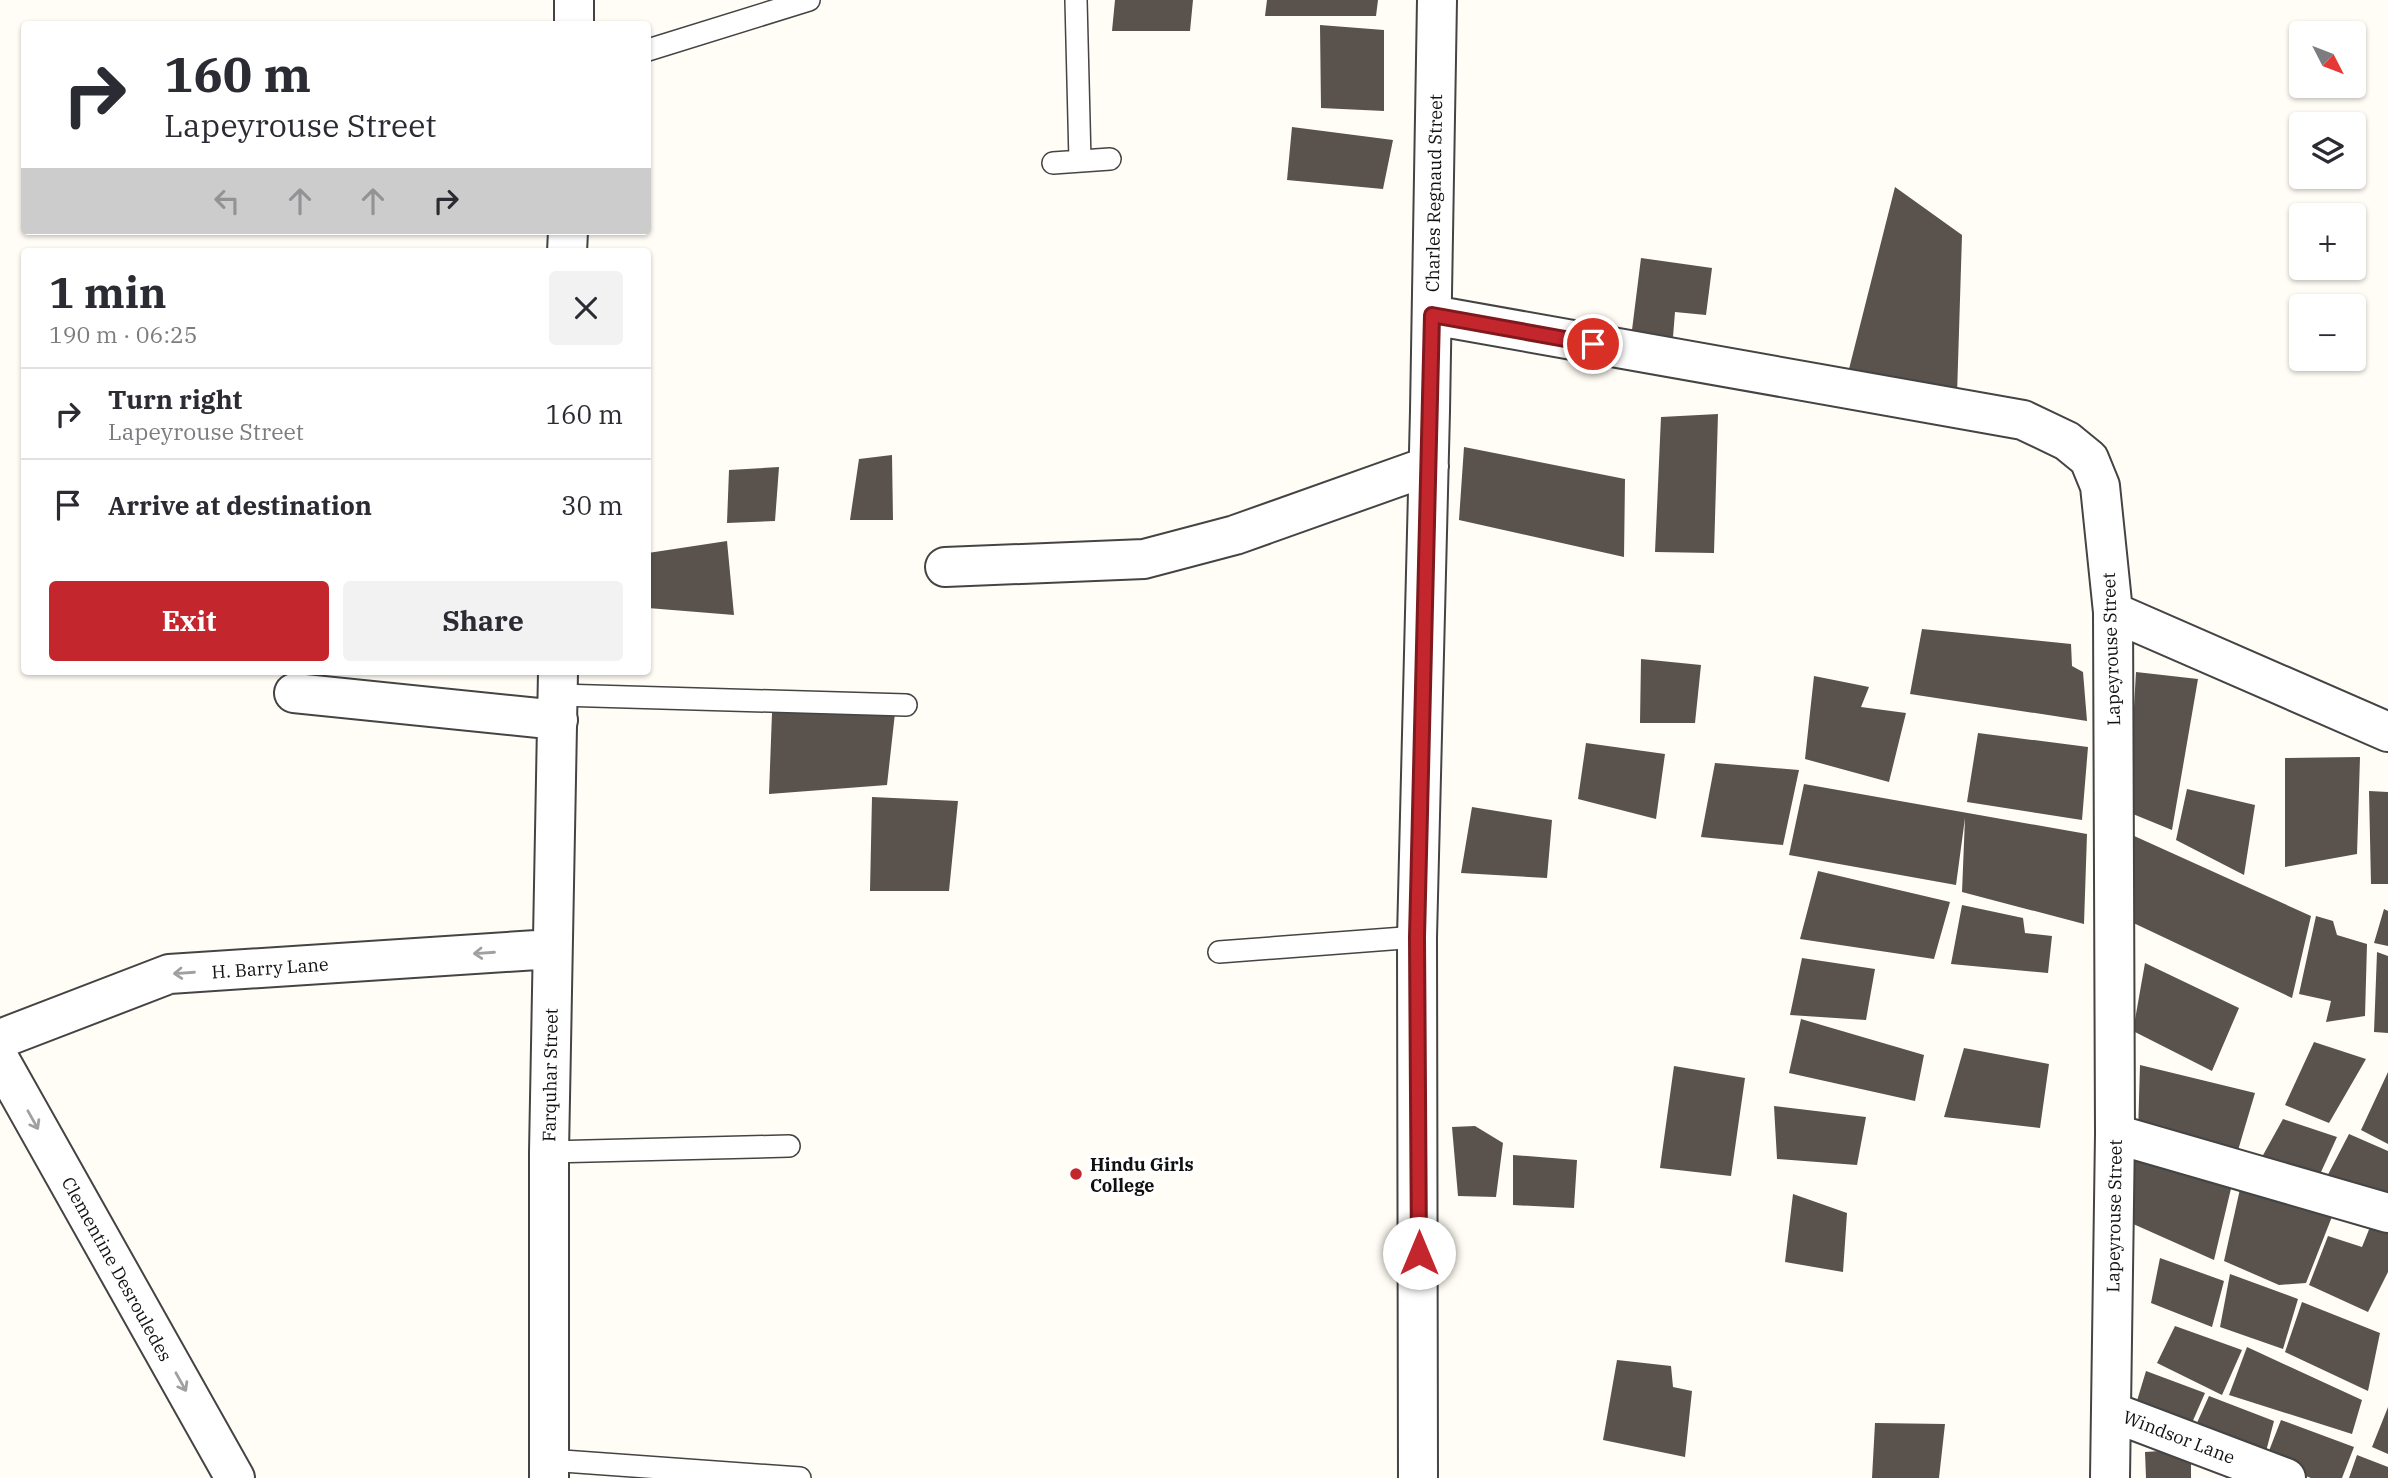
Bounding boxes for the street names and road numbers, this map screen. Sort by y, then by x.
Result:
street label: Charles Regnaud Street [1421,94,1447,292]
street label: Lapeyrouse Street [2097,572,2125,726]
street label: H. Barry Lane [211,952,329,984]
street label: Farquhar Street [537,1008,563,1142]
street label: Lapeyrouse Street [2101,1139,2127,1293]
street label: Clementine Desrouledes [57,1173,177,1365]
street label: Windsor Lane [2120,1405,2238,1469]

